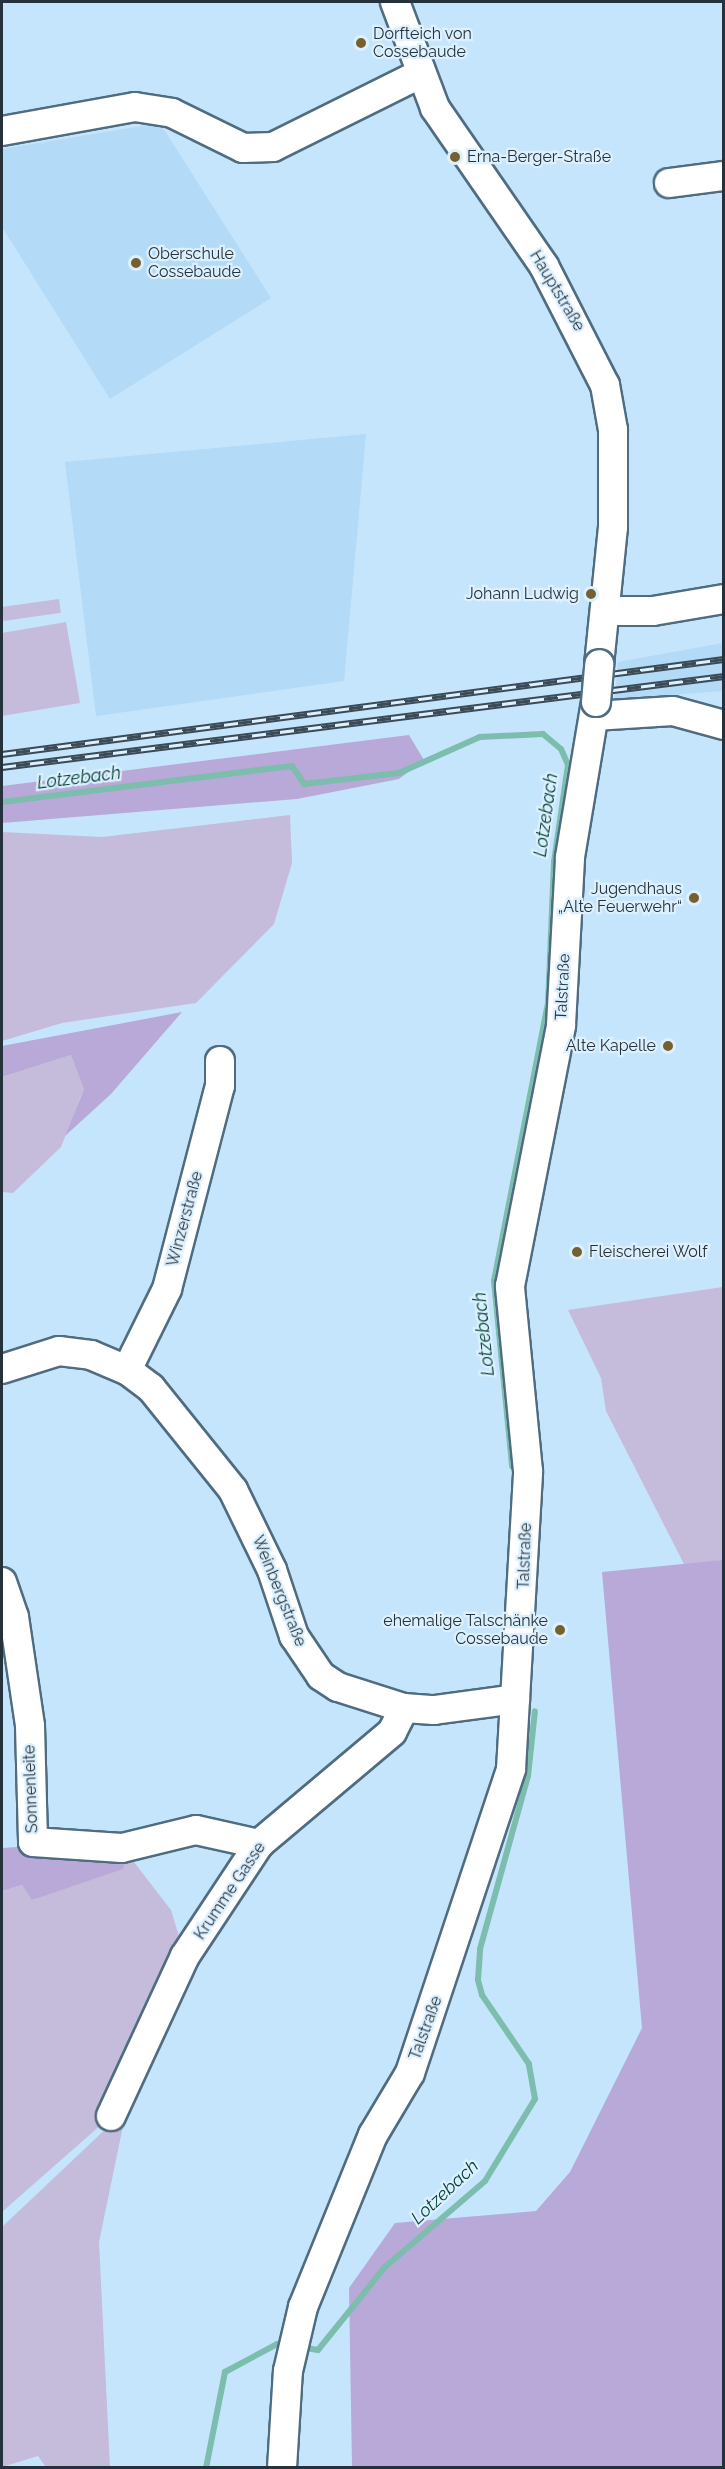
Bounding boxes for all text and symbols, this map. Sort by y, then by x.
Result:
place label: Dorfteich von Cossebaude [373,24,472,62]
marker: Dorfteich von Cossebaude [354,36,368,50]
place label: Erna-Berger-Straße [467,147,611,167]
marker: Erna-Berger-Straße [448,150,462,164]
place label: Oberschule Cossebaude [148,244,241,282]
street label: Hauptstraße [525,247,589,335]
marker: Oberschule Cossebaude [129,256,143,270]
place label: Johann Ludwig [466,584,579,604]
marker: Johann Ludwig [584,587,598,601]
water label: Lotzebach [36,762,122,794]
water label: Lotzebach [529,772,563,858]
place label: Jugendhaus „Alte Feuerwehr“ [558,879,682,917]
marker: Jugendhaus „Alte Feuerwehr“ [687,891,701,905]
street label: Talstraße [552,953,574,1021]
place label: Alte Kapelle [566,1036,656,1056]
marker: Alte Kapelle [661,1039,675,1053]
street label: Winzerstraße [163,1169,207,1269]
place label: Fleischerei Wolf [589,1242,708,1262]
marker: Fleischerei Wolf [570,1245,584,1259]
water label: Lotzebach [469,1291,499,1377]
street label: Talstraße [514,1522,536,1590]
street label: Weinbergstraße [248,1533,310,1649]
place label: ehemalige Talschänke Cossebaude [383,1611,548,1649]
marker: ehemalige Talschänke Cossebaude [553,1623,567,1637]
street label: Sonnenleite [20,1744,42,1834]
street label: Krumme Gasse [190,1839,270,1943]
street label: Talstraße [406,1993,446,2063]
water label: Lotzebach [407,2155,483,2229]

